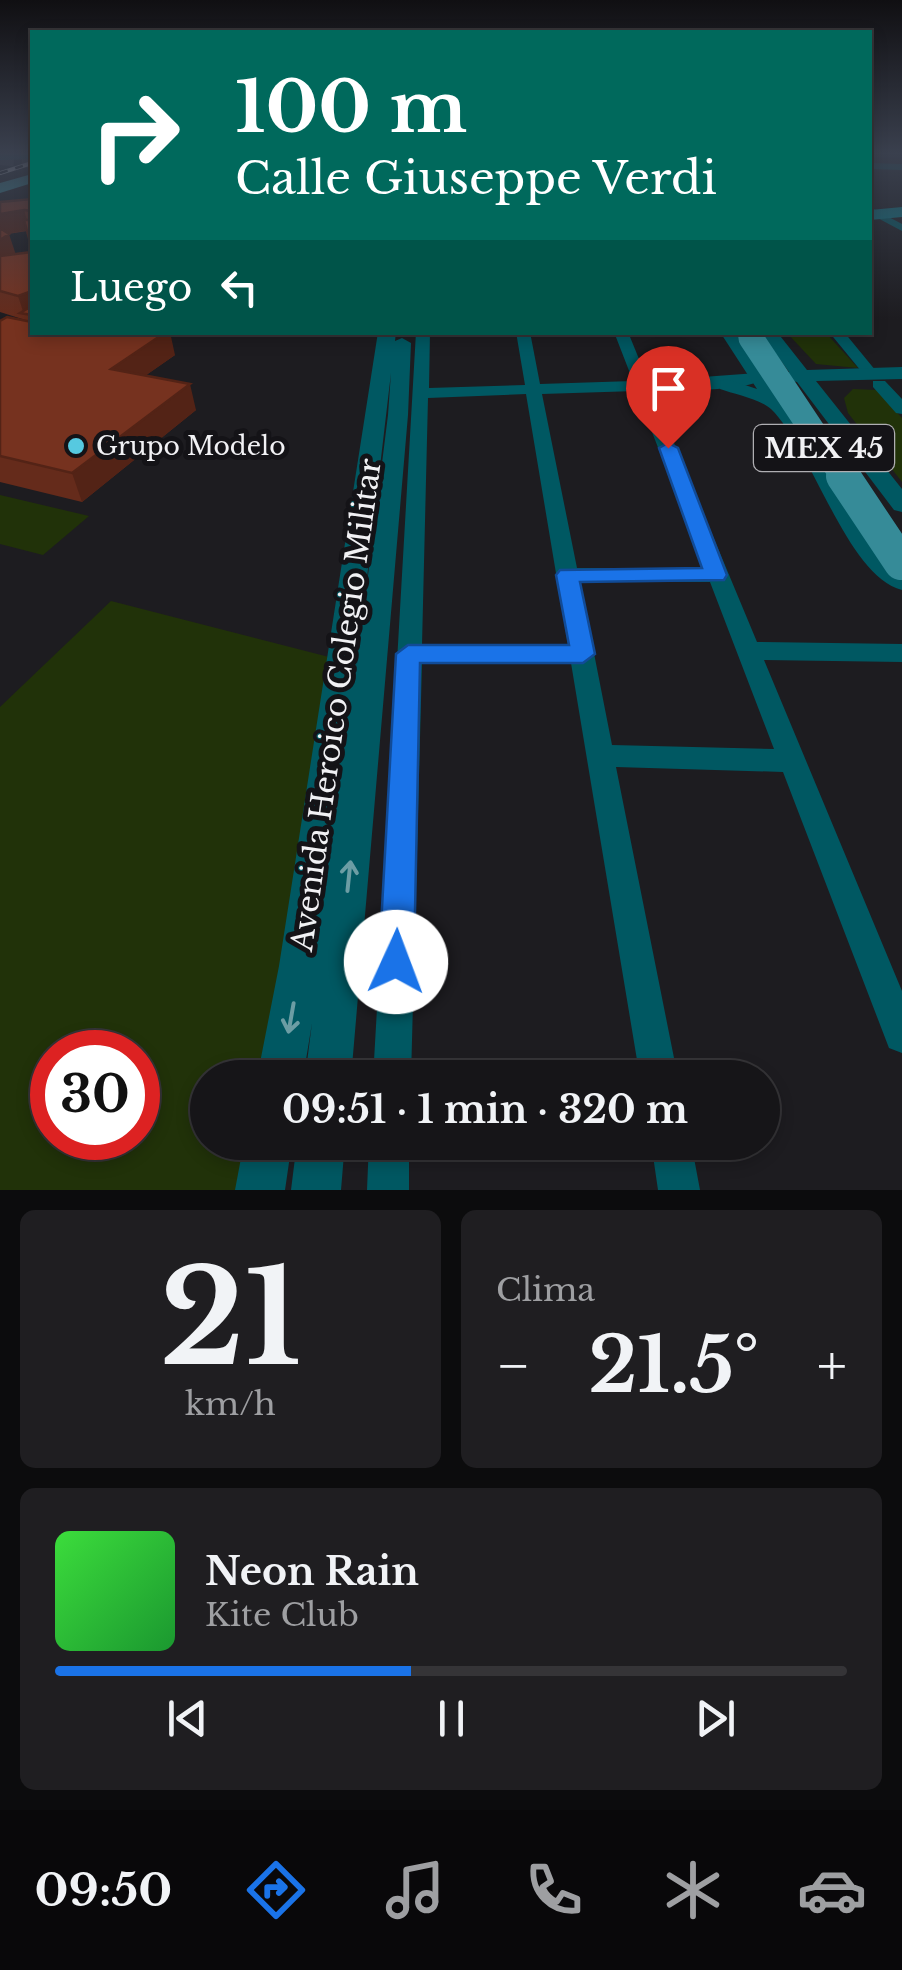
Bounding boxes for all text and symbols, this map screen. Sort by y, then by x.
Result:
text: 100 m [235,64,467,151]
icon: right [70,70,200,200]
text: Calle Giuseppe Verdi [235,150,717,206]
icon: left [212,260,267,315]
text: Luego [70,264,192,311]
pin [626,346,711,449]
icon: arrive [641,361,696,416]
road number: MEX 45 [754,425,894,471]
place label: Grupo Modelo [96,431,286,462]
marker: Grupo Modelo [65,435,87,457]
street label: Avenida Heroico Colegio Militar [283,456,389,955]
one-way arrow [340,861,359,893]
position arrow [344,910,448,1014]
one-way arrow [281,1001,300,1034]
speed limit sign: 30 [30,1030,160,1160]
text: 09:51 · 1 min · 320 m [282,1086,688,1133]
text: 21 [160,1238,301,1399]
text: Clima [496,1270,595,1310]
text: 21.5° [588,1319,759,1412]
text: − [496,1332,531,1400]
text: + [817,1332,847,1400]
text: km/h [185,1384,276,1424]
text: Neon Rain [205,1548,419,1595]
text: Kite Club [205,1595,359,1635]
icon: previous [160,1691,215,1746]
icon: pause [424,1691,479,1746]
icon: next [688,1691,743,1746]
icon: directions [241,1855,311,1925]
icon: music [380,1855,450,1925]
icon: phone [519,1855,589,1925]
icon: climate [658,1855,728,1925]
icon: car [797,1855,867,1925]
text: 09:50 [35,1862,172,1918]

